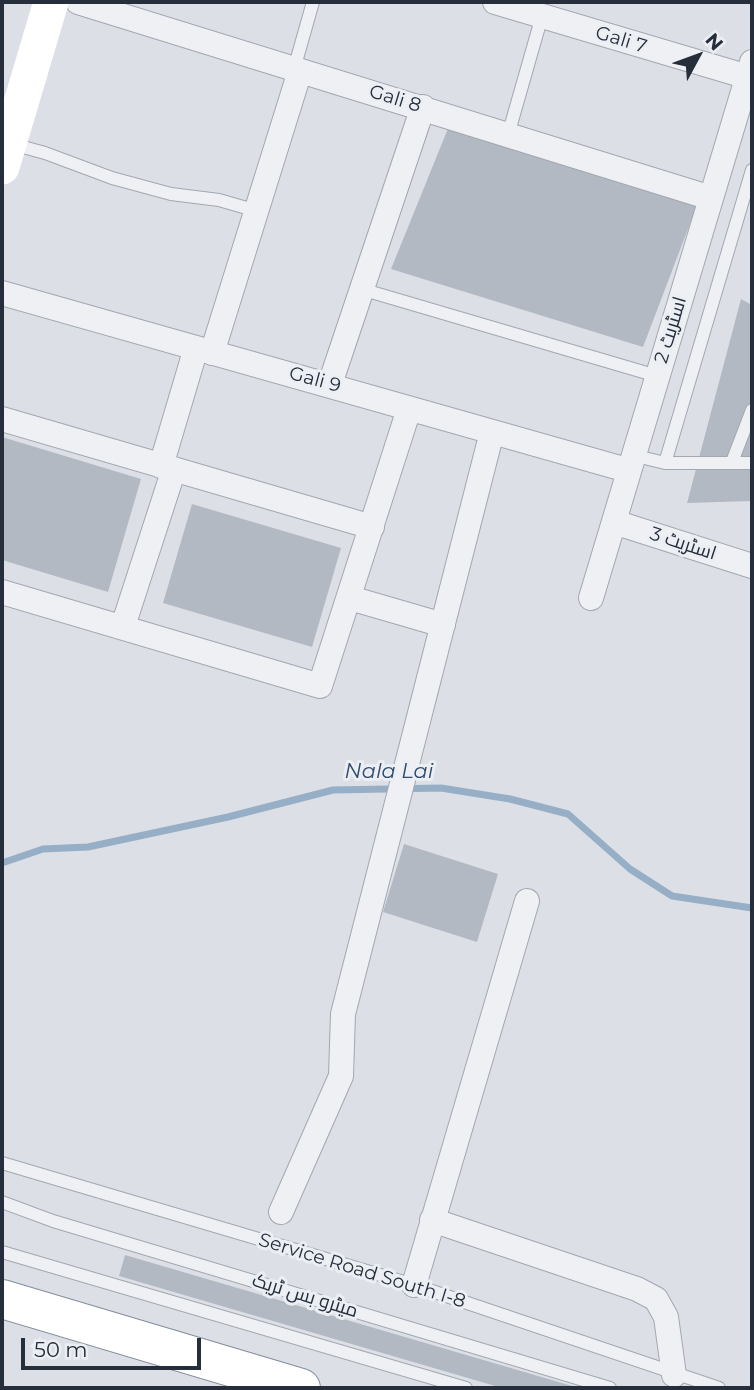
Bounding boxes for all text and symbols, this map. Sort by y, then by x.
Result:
street label: Gali 7 [593,21,649,59]
north arrow [663,21,733,91]
text: N [701,29,728,55]
street label: Gali 8 [366,80,424,118]
street label: اسٹریٹ 2 [650,294,692,366]
street label: Gali 9 [287,362,343,398]
street label: اسٹریٹ 3 [647,523,719,565]
water label: Nala Lai [345,759,433,785]
street label: Service Road South I-8 [256,1229,468,1313]
street label: میٹرو بس ٹریک [249,1269,361,1323]
scale bar [24,1324,205,1368]
text: 50 m [34,1337,88,1362]

